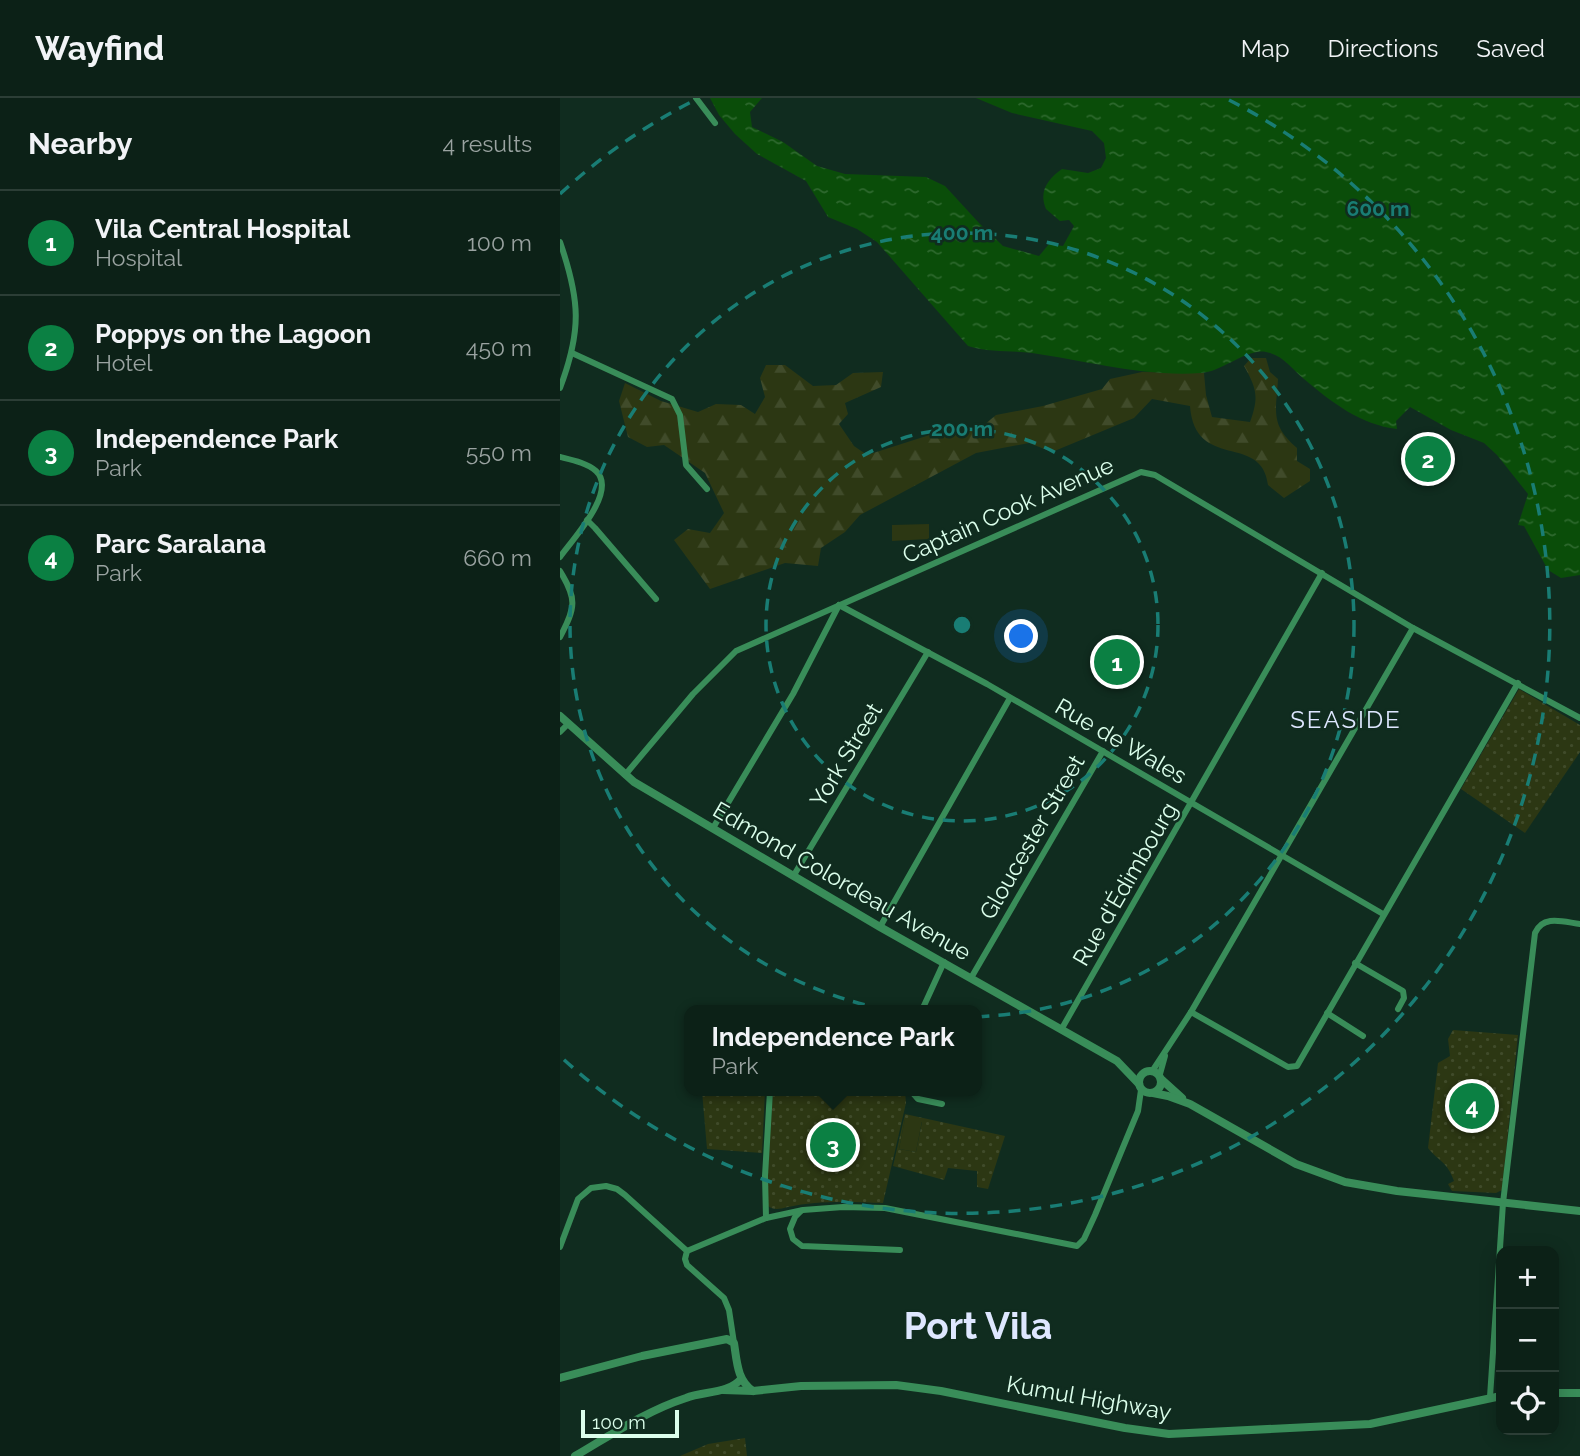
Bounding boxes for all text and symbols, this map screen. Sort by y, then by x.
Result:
text: Wayfind [35,29,164,68]
text: Map [1241,34,1290,63]
text: Directions [1328,34,1438,63]
text: Saved [1476,34,1545,63]
text: Nearby [28,126,132,161]
text: 4 results [443,130,532,157]
text: 600 m [1346,196,1410,221]
text: Vila Central Hospital [95,214,350,244]
text: 400 m [931,220,993,245]
text: 1 [45,229,57,256]
text: 100 m [467,229,532,256]
text: Hospital [95,244,182,271]
text: Poppys on the Lagoon [95,319,371,349]
text: 2 [45,334,57,361]
text: 450 m [466,334,532,361]
text: Hotel [95,349,153,376]
text: 200 m [931,416,993,441]
text: Independence Park [95,424,338,454]
pin: 2 [1405,433,1451,485]
text: 3 [45,439,57,466]
text: 550 m [466,439,532,466]
street label: Captain Cook Avenue [898,451,1117,568]
text: Park [95,454,142,481]
text: Parc Saralana [95,529,266,559]
text: 4 [44,544,58,571]
text: 660 m [463,544,532,571]
text: Park [95,559,142,586]
centre of rings [950,613,974,637]
your location [1004,619,1038,653]
pin: 1 [1094,636,1140,688]
street label: Rue de Wales [1051,692,1192,789]
street label: York Street [804,698,887,812]
district label: SEASIDE [1290,705,1402,734]
street label: Gloucester Street [974,749,1090,924]
street label: Edmond Colordeau Avenue [708,796,976,966]
street label: Rue d'Édimbourg [1067,797,1182,970]
popup [684,1005,982,1096]
text: Independence Park [711,1022,955,1052]
text: Park [711,1052,758,1079]
pin: 4 [1449,1080,1495,1132]
pin: 3 [810,1119,856,1171]
map controls [1496,1246,1559,1435]
button: + [1496,1246,1559,1309]
district label: Port Vila [904,1304,1052,1348]
button: − [1496,1309,1559,1372]
street label: Kumul Highway [1005,1370,1173,1425]
button: locate [1496,1372,1559,1435]
scale bar [581,1407,679,1439]
text: 100 m [592,1411,646,1433]

